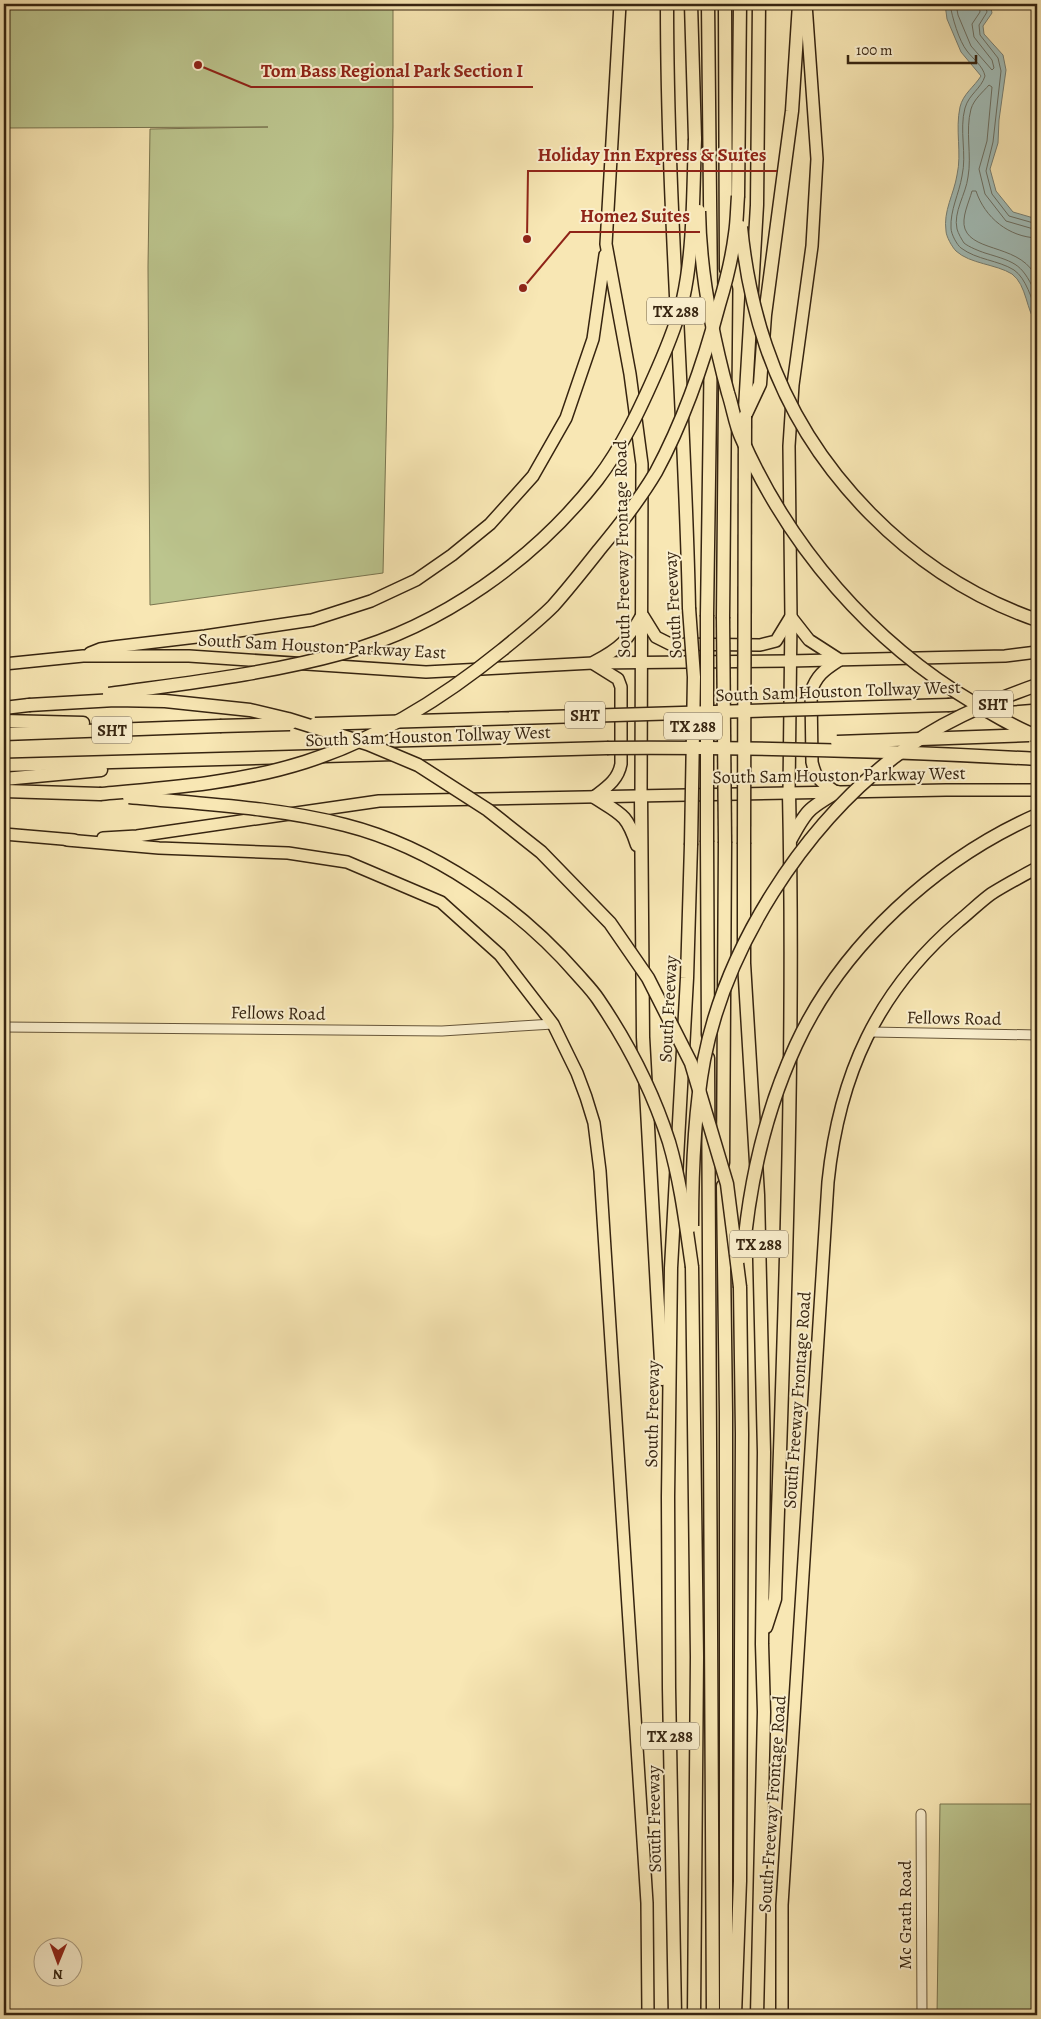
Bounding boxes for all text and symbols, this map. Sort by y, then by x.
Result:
scale bar [848,32,976,64]
text: 100 m [856,40,893,60]
callout: Tom Bass Regional Park Section I [251,53,533,87]
text: Tom Bass Regional Park Section I [261,58,523,84]
callout: Holiday Inn Express & Suites [528,137,777,171]
text: Holiday Inn Express & Suites [538,142,767,168]
callout: Home2 Suites [570,198,700,232]
text: Home2 Suites [580,203,690,229]
road number: TX 288 [647,298,705,324]
street label: South Freeway Frontage Road [608,440,636,658]
street label: South Freeway [658,550,688,659]
street label: South Sam Houston Parkway East [197,628,447,664]
street label: South Sam Houston Tollway West [715,675,961,707]
road number: SHT [973,691,1013,718]
road number: SHT [565,702,605,728]
road number: TX 288 [664,712,722,739]
road number: SHT [92,716,132,744]
street label: South Sam Houston Tollway West [305,720,551,752]
street label: South Sam Houston Parkway West [712,761,966,789]
street label: South Freeway [653,954,683,1063]
street label: Fellows Road [230,1000,326,1026]
street label: Fellows Road [906,1005,1002,1031]
road number: TX 288 [730,1230,788,1258]
street label: South Freeway Frontage Road [777,1290,817,1509]
street label: South Freeway [639,1359,665,1468]
street label: South Freeway Frontage Road [752,1694,792,1913]
road number: TX 288 [641,1722,699,1750]
street label: South Freeway [641,1764,667,1873]
street label: Mc Grath Road [893,1860,917,1970]
north arrow [32,1936,82,1986]
text: N [53,1965,63,1984]

